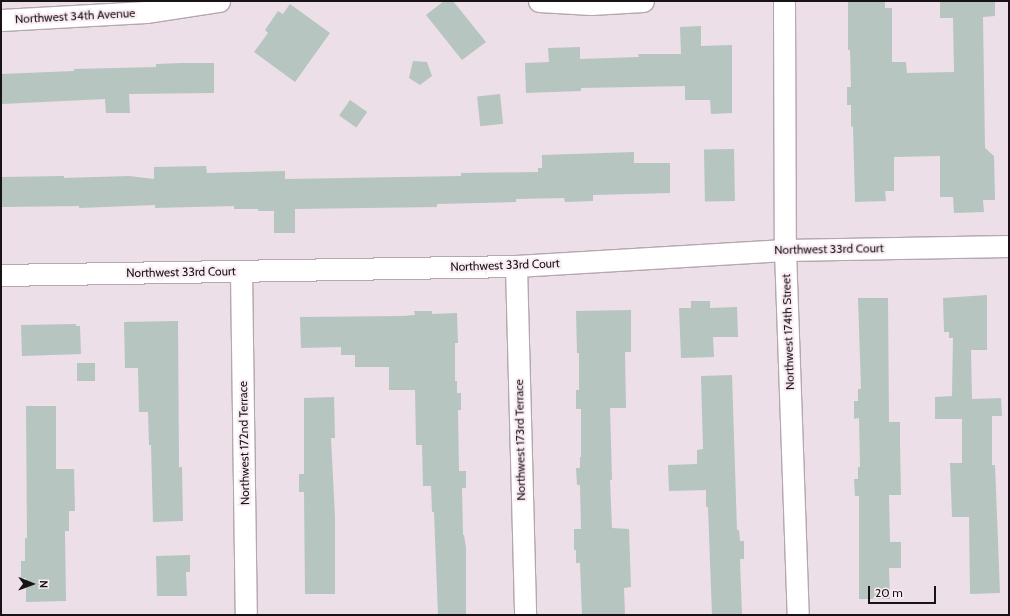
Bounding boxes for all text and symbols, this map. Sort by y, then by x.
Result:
street label: Northwest 34th Avenue [15,6,135,26]
street label: Northwest 33rd Court [774,241,884,257]
street label: Northwest 33rd Court [450,256,560,274]
street label: Northwest 33rd Court [126,264,236,280]
street label: Northwest 174th Street [779,274,797,390]
street label: Northwest 173rd Terrace [512,379,528,501]
street label: Northwest 172nd Terrace [236,381,252,505]
north arrow [12,564,52,604]
scale bar [870,578,938,604]
text: N [37,580,51,588]
text: 20 m [875,585,903,600]

